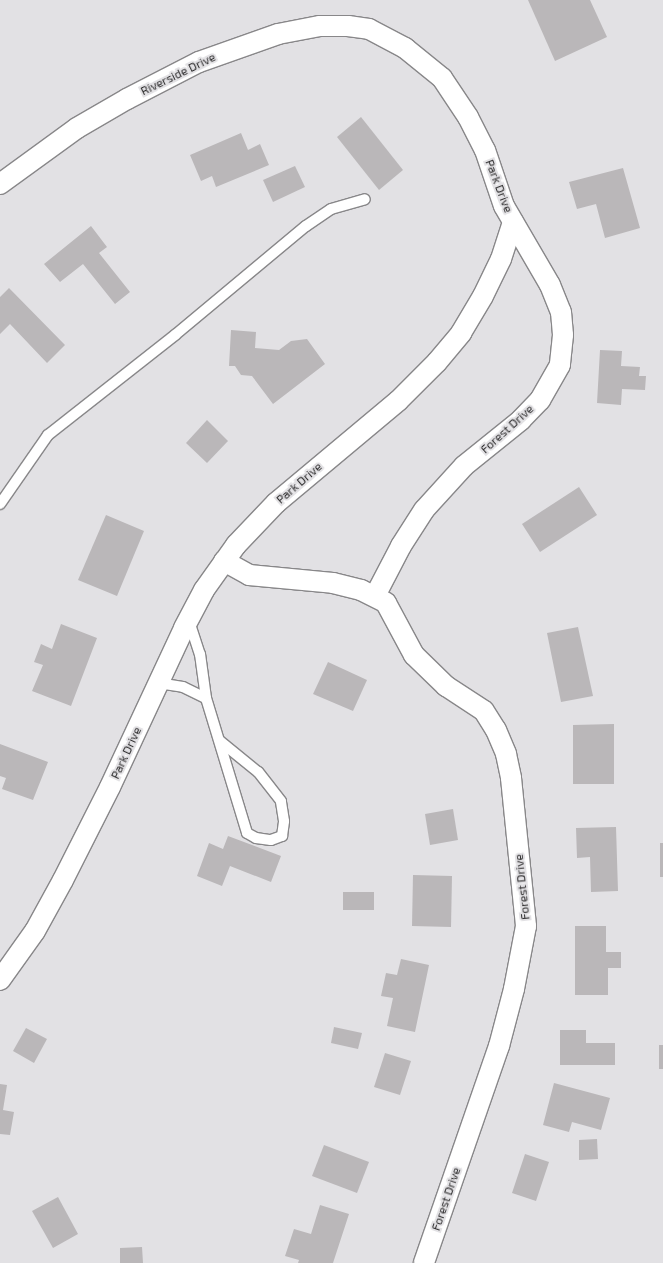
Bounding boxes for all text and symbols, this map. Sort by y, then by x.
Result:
street label: Riverside Drive [138,50,218,98]
street label: Park Drive [482,157,516,215]
street label: Forest Drive [478,402,536,456]
street label: Park Drive [273,459,325,507]
street label: Park Drive [108,725,144,781]
street label: Forest Drive [511,853,533,921]
street label: Forest Drive [428,1165,464,1233]

